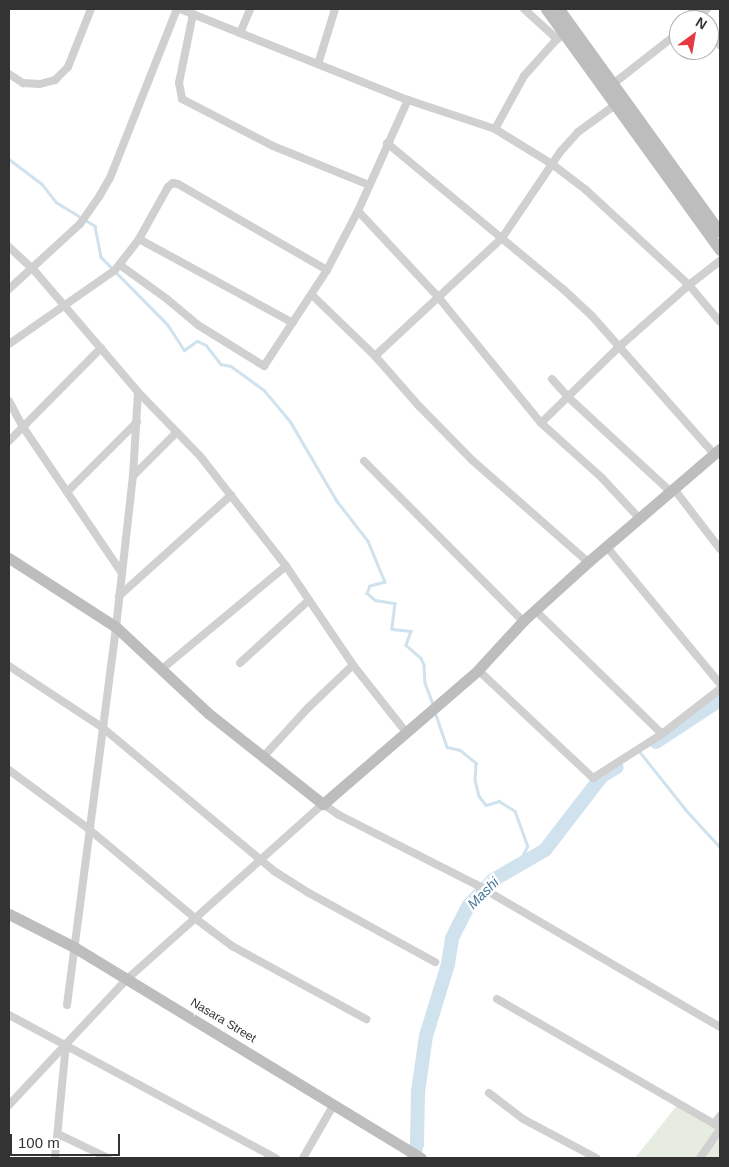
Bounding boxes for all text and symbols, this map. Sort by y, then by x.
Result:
north arrow [669,10,719,60]
text: N [693,14,710,33]
water label: Mashi [464,874,502,912]
street label: Nasara Street [188,996,258,1046]
scale bar [12,1124,122,1156]
text: 100 m [18,1134,60,1151]

